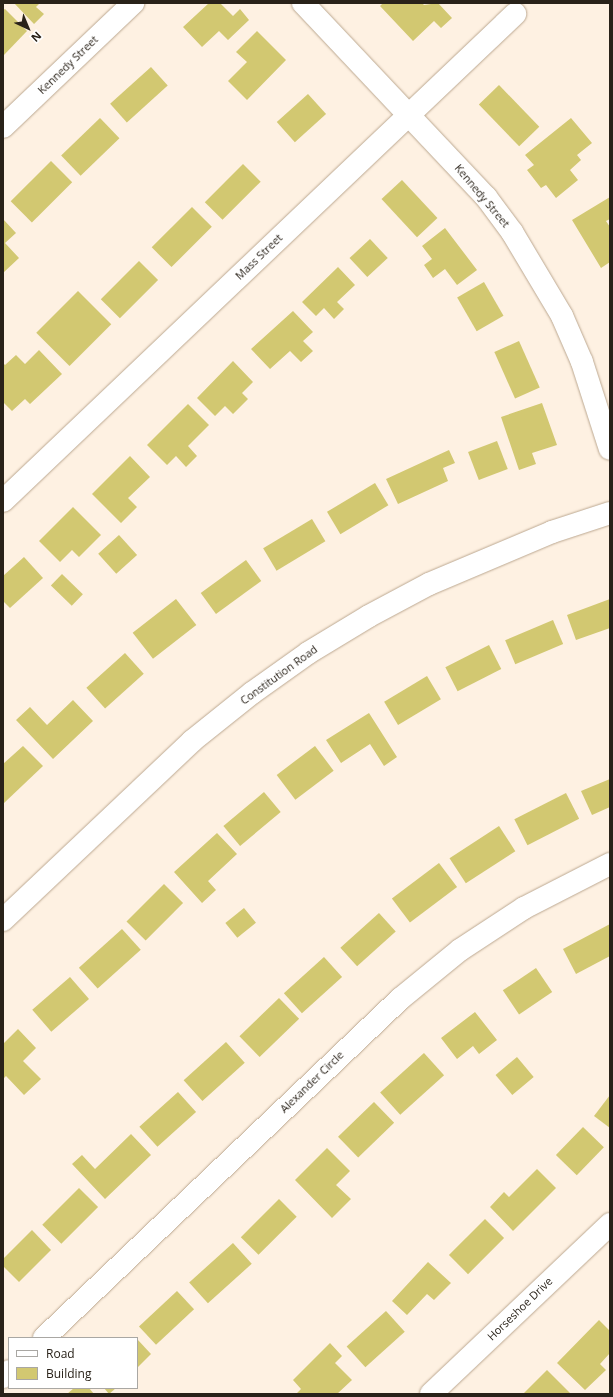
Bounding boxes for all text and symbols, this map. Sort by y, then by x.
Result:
north arrow [8,8,48,48]
text: N [28,28,45,45]
street label: Kennedy Street [35,33,101,97]
street label: Kennedy Street [452,162,512,230]
street label: Mass Street [233,231,285,283]
street label: Constitution Road [238,643,320,707]
street label: Alexander Circle [277,1048,347,1116]
street label: Horseshoe Drive [485,1275,555,1343]
legend [8,1337,138,1389]
text: Road [46,1345,75,1362]
text: Building [46,1365,91,1382]

